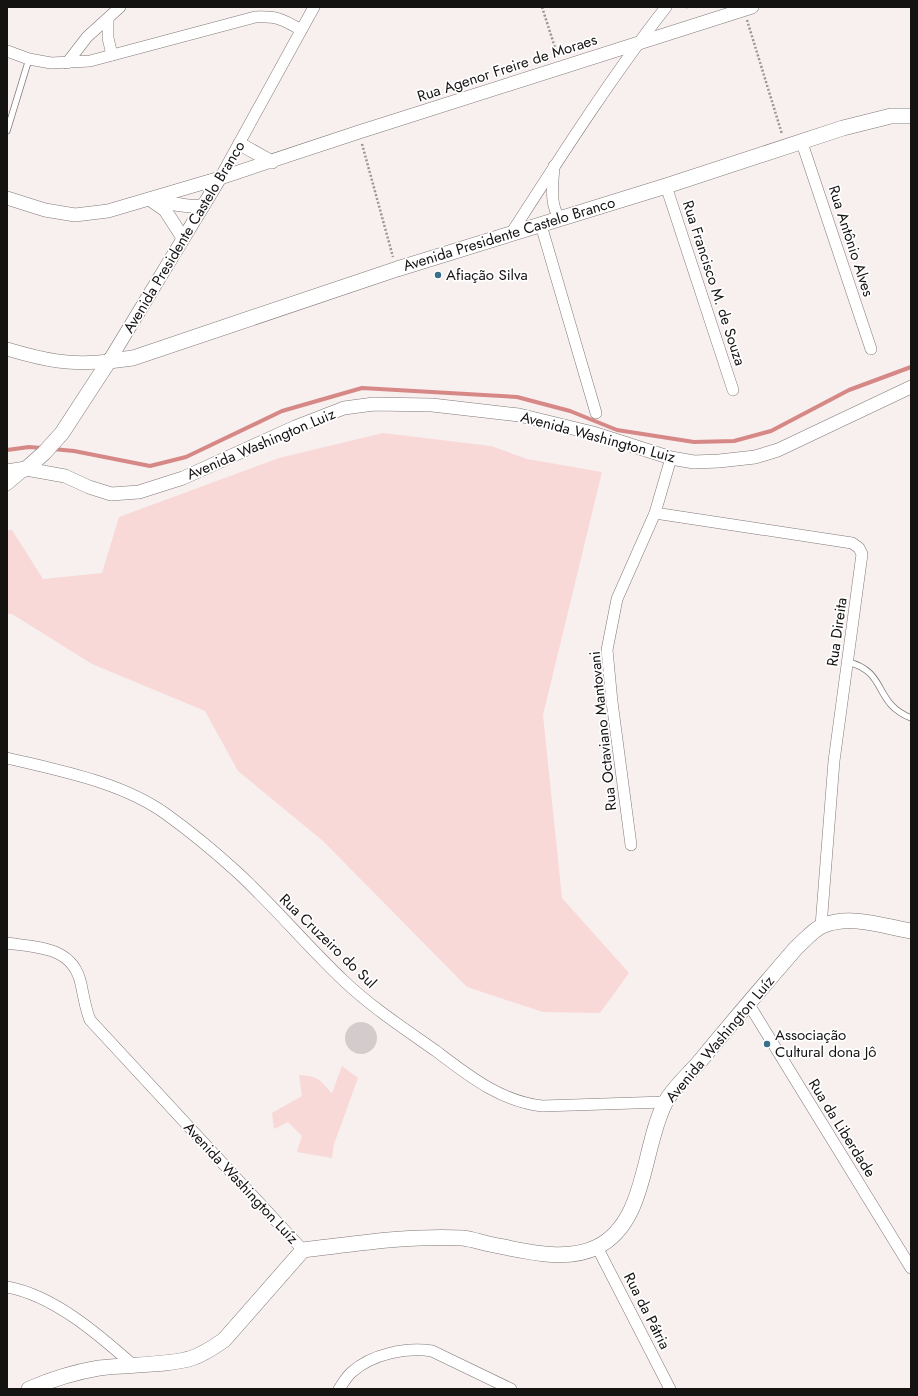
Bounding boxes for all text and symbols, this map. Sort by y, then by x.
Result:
street label: Rua Agenor Freire de Moraes [414,28,600,108]
street label: Avenida Presidente Castelo Branco [118,137,250,337]
street label: Rua Antônio Alves [823,183,879,299]
street label: Avenida Presidente Castelo Branco [400,191,618,277]
street label: Rua Francisco M. de Souza [677,197,751,369]
place label: Afiação Silva [446,264,528,286]
marker: Afiação Silva [433,270,443,280]
street label: Avenida Washington Luiz [183,403,339,485]
street label: Avenida Washington Luiz [518,406,678,468]
street label: Rua Direita [821,596,853,668]
street label: Rua Octaviano Mantovani [584,650,622,812]
street label: Rua Cruzeiro do Sul [274,889,382,993]
street label: Avenida Washington Luíz [660,971,780,1107]
place label: Associação Cultural dona Jô [775,1024,877,1063]
marker: Associação Cultural dona Jô [762,1039,772,1049]
street label: Rua da Liberdade [803,1075,881,1182]
street label: Avenida Washington Luíz [179,1117,303,1249]
street label: Rua da Pátria [618,1269,676,1353]

